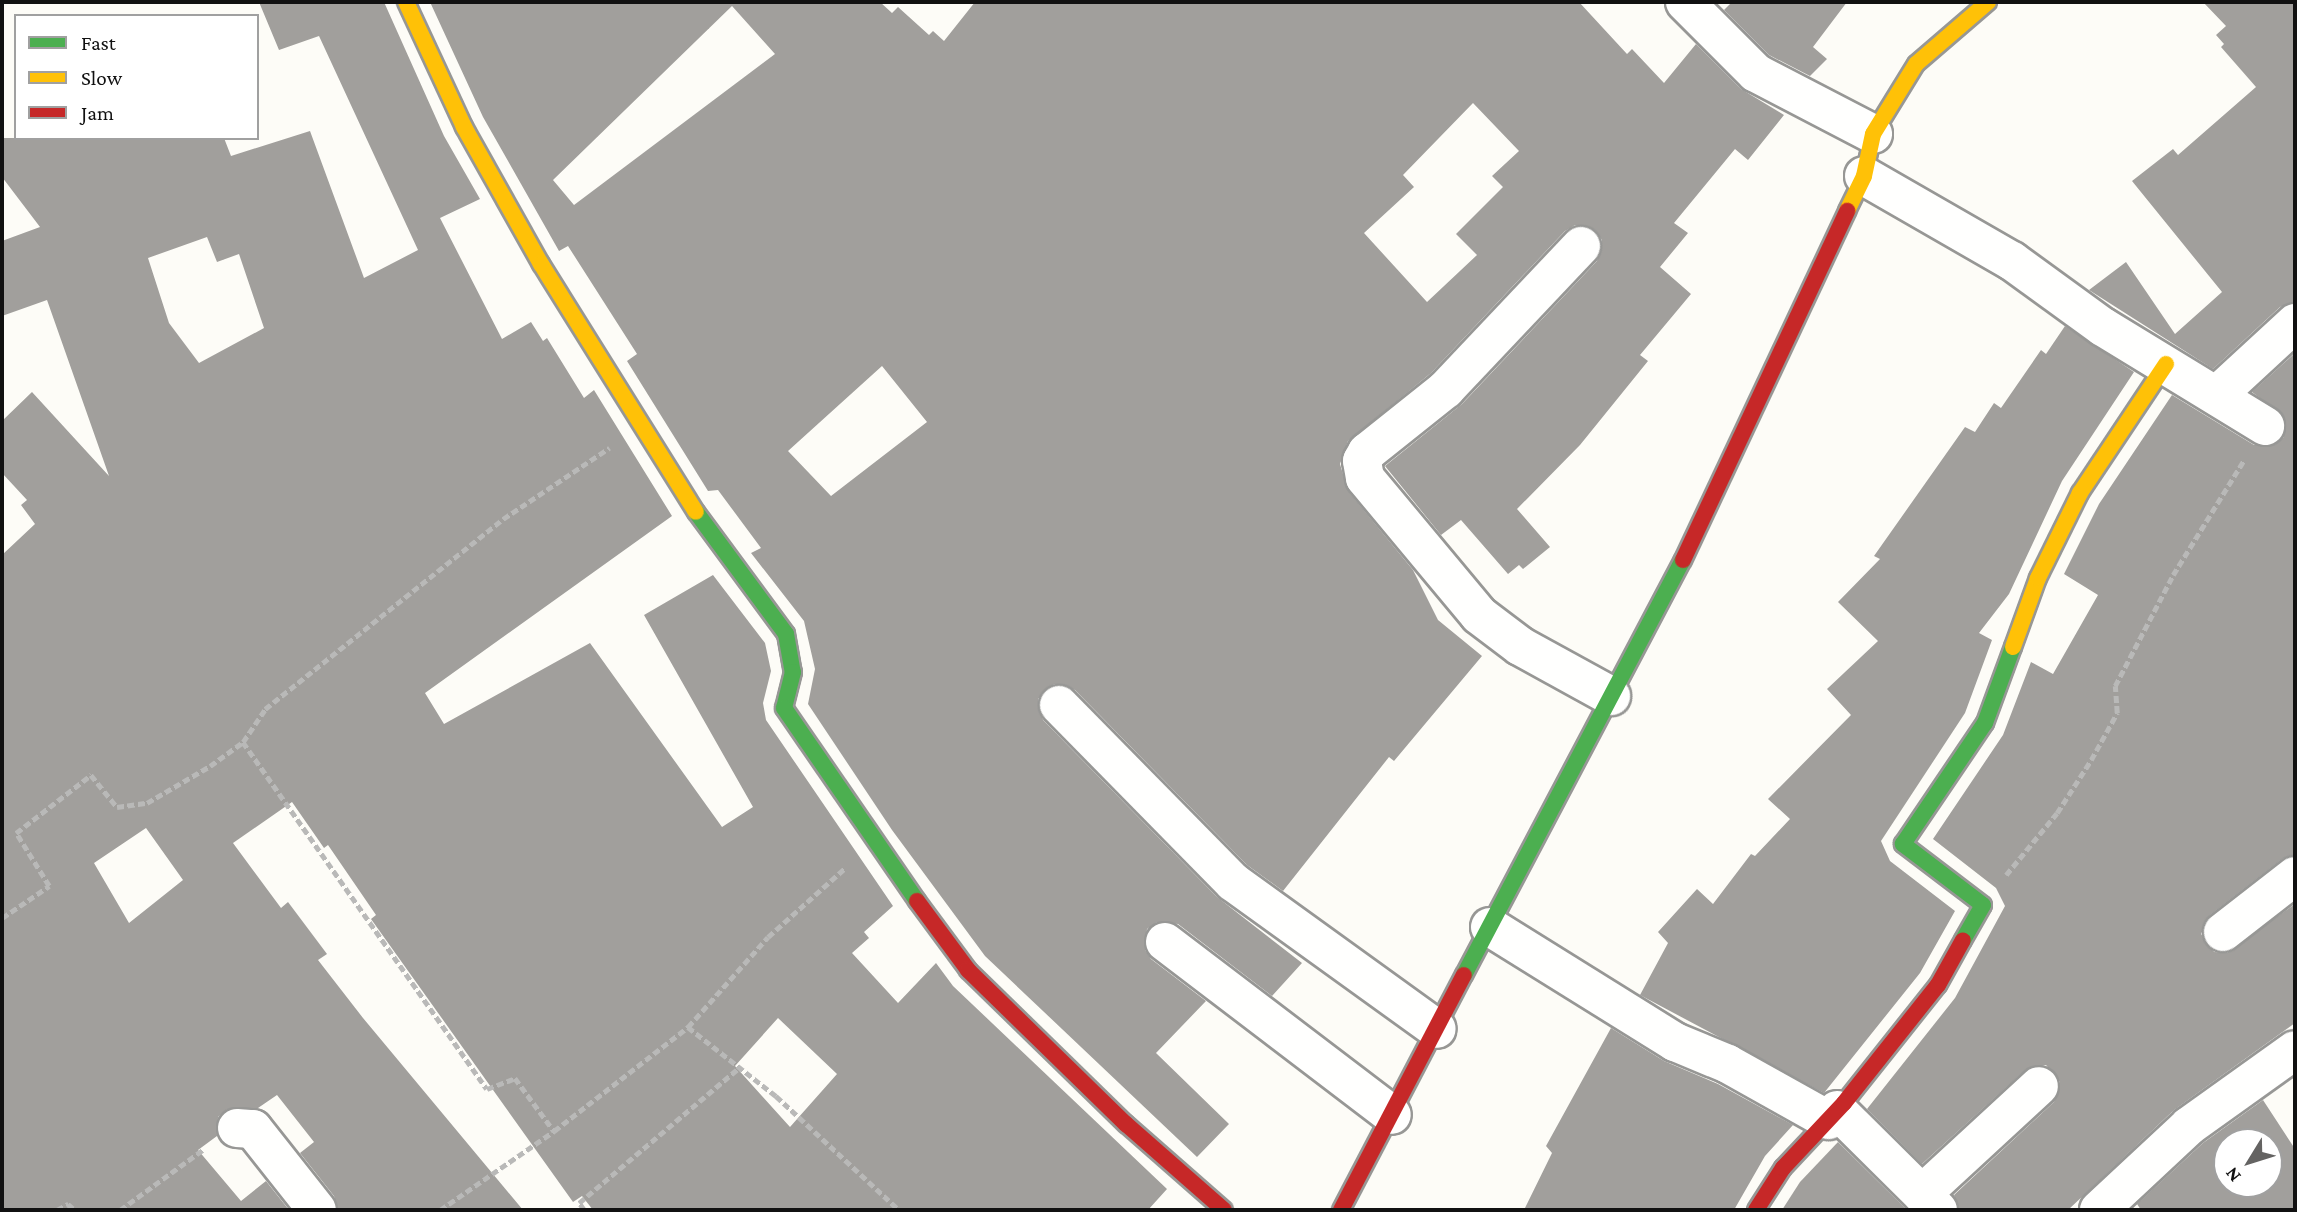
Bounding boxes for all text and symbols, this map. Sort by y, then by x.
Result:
legend [14,14,259,140]
text: Fast [81,31,116,55]
text: Slow [81,66,122,90]
text: Jam [81,101,114,125]
north arrow [2213,1128,2283,1198]
text: N [2220,1163,2245,1187]

